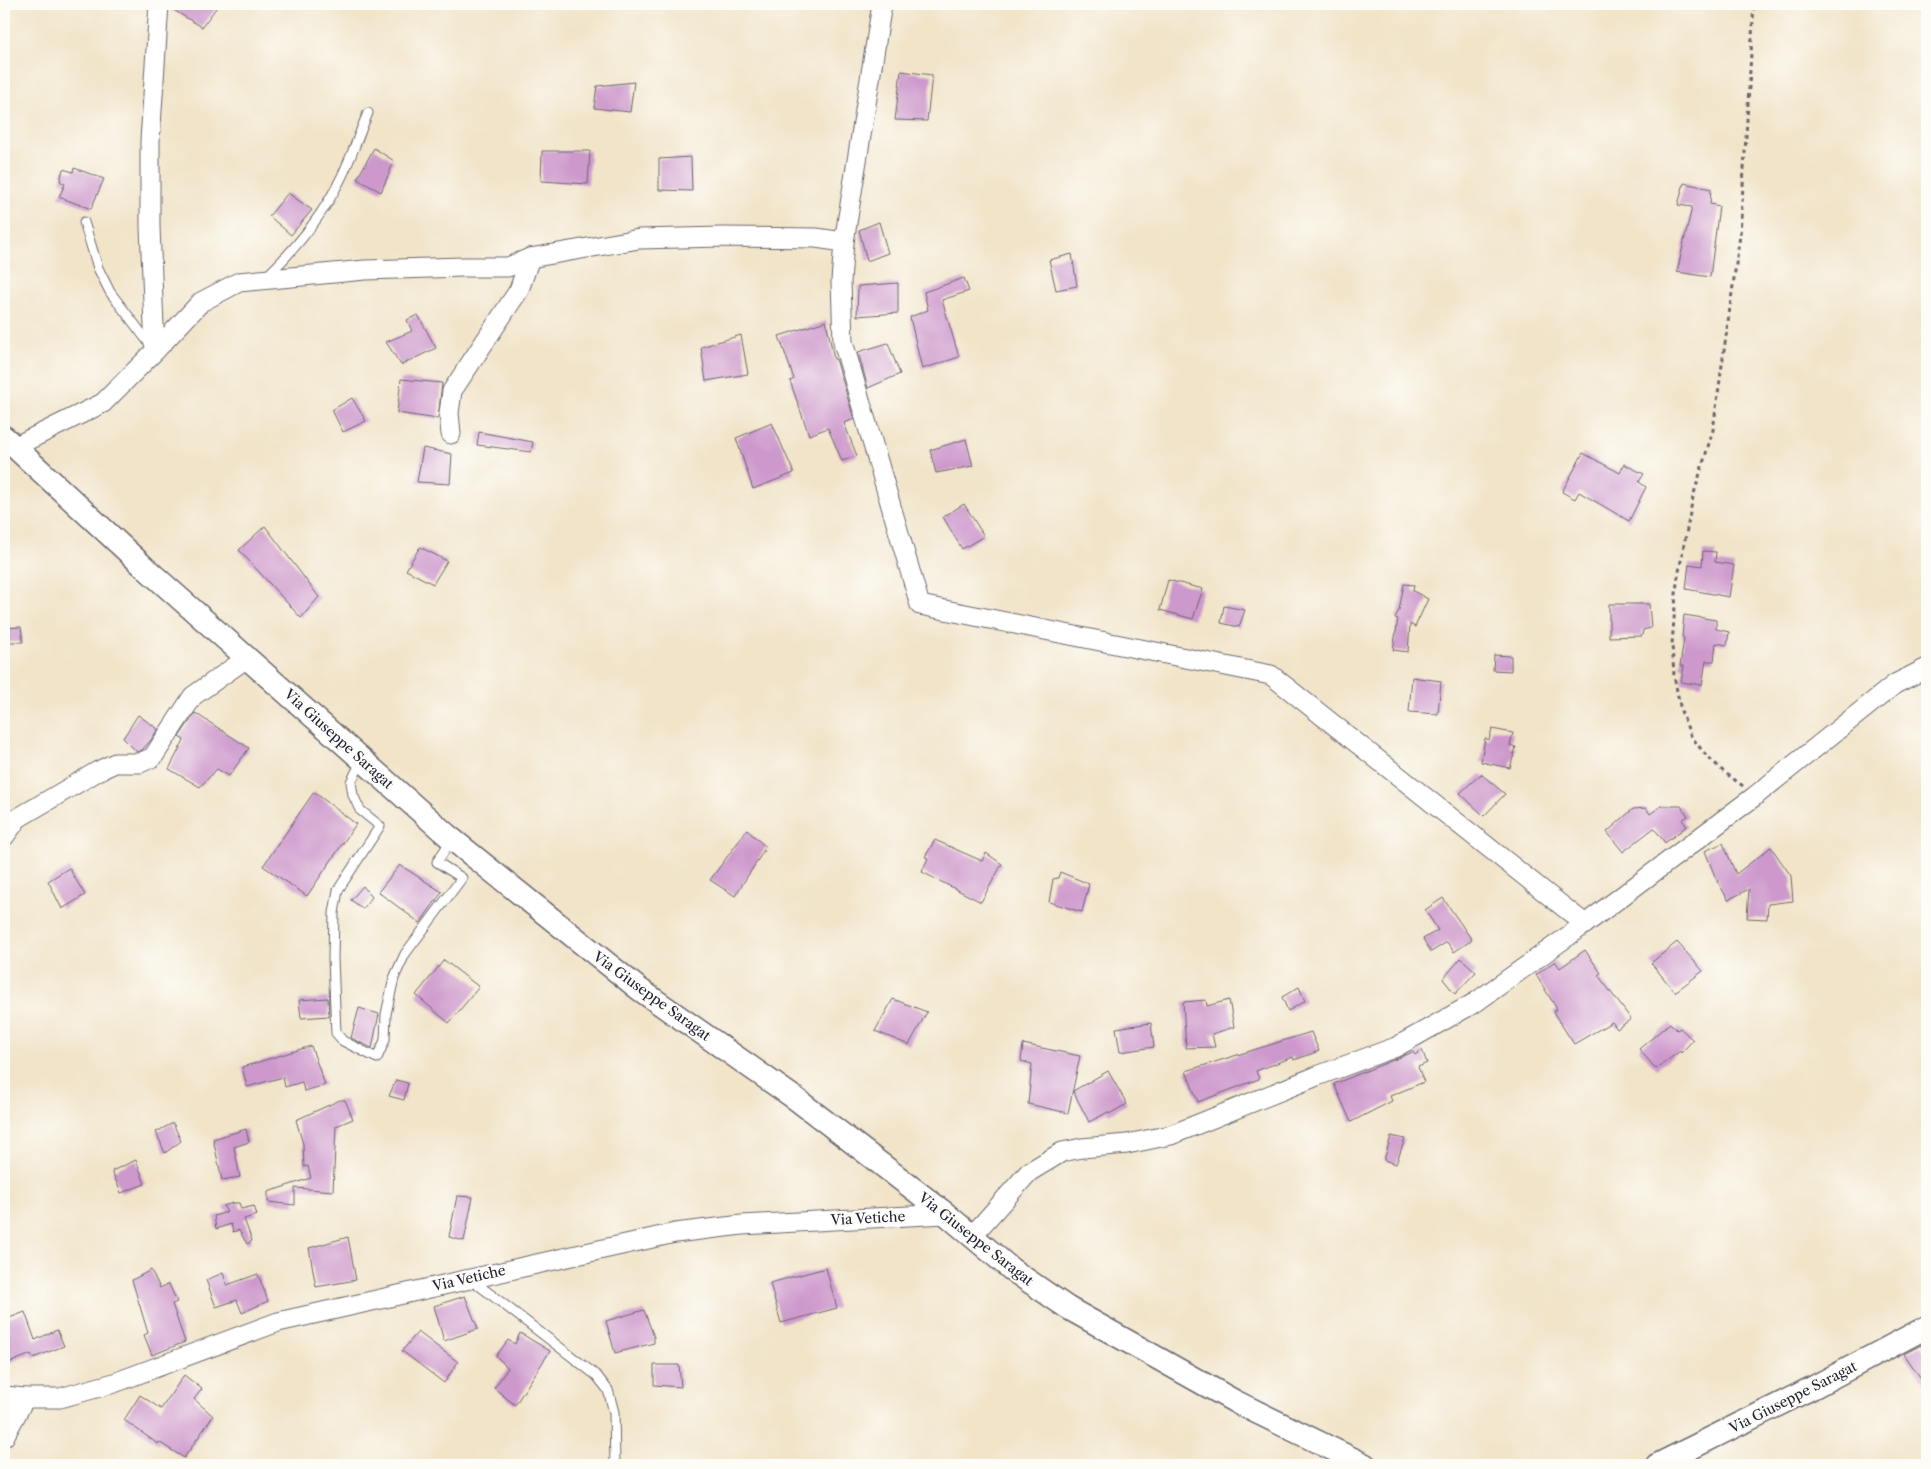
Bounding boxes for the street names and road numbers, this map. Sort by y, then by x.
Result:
street label: Via Giuseppe Saragat [280,685,397,793]
street label: Via Giuseppe Saragat [589,947,714,1045]
street label: Via Giuseppe Saragat [914,1188,1037,1289]
street label: Via Vetiche [829,1207,906,1229]
street label: Via Vetiche [430,1261,508,1295]
street label: Via Giuseppe Saragat [1725,1357,1860,1437]

